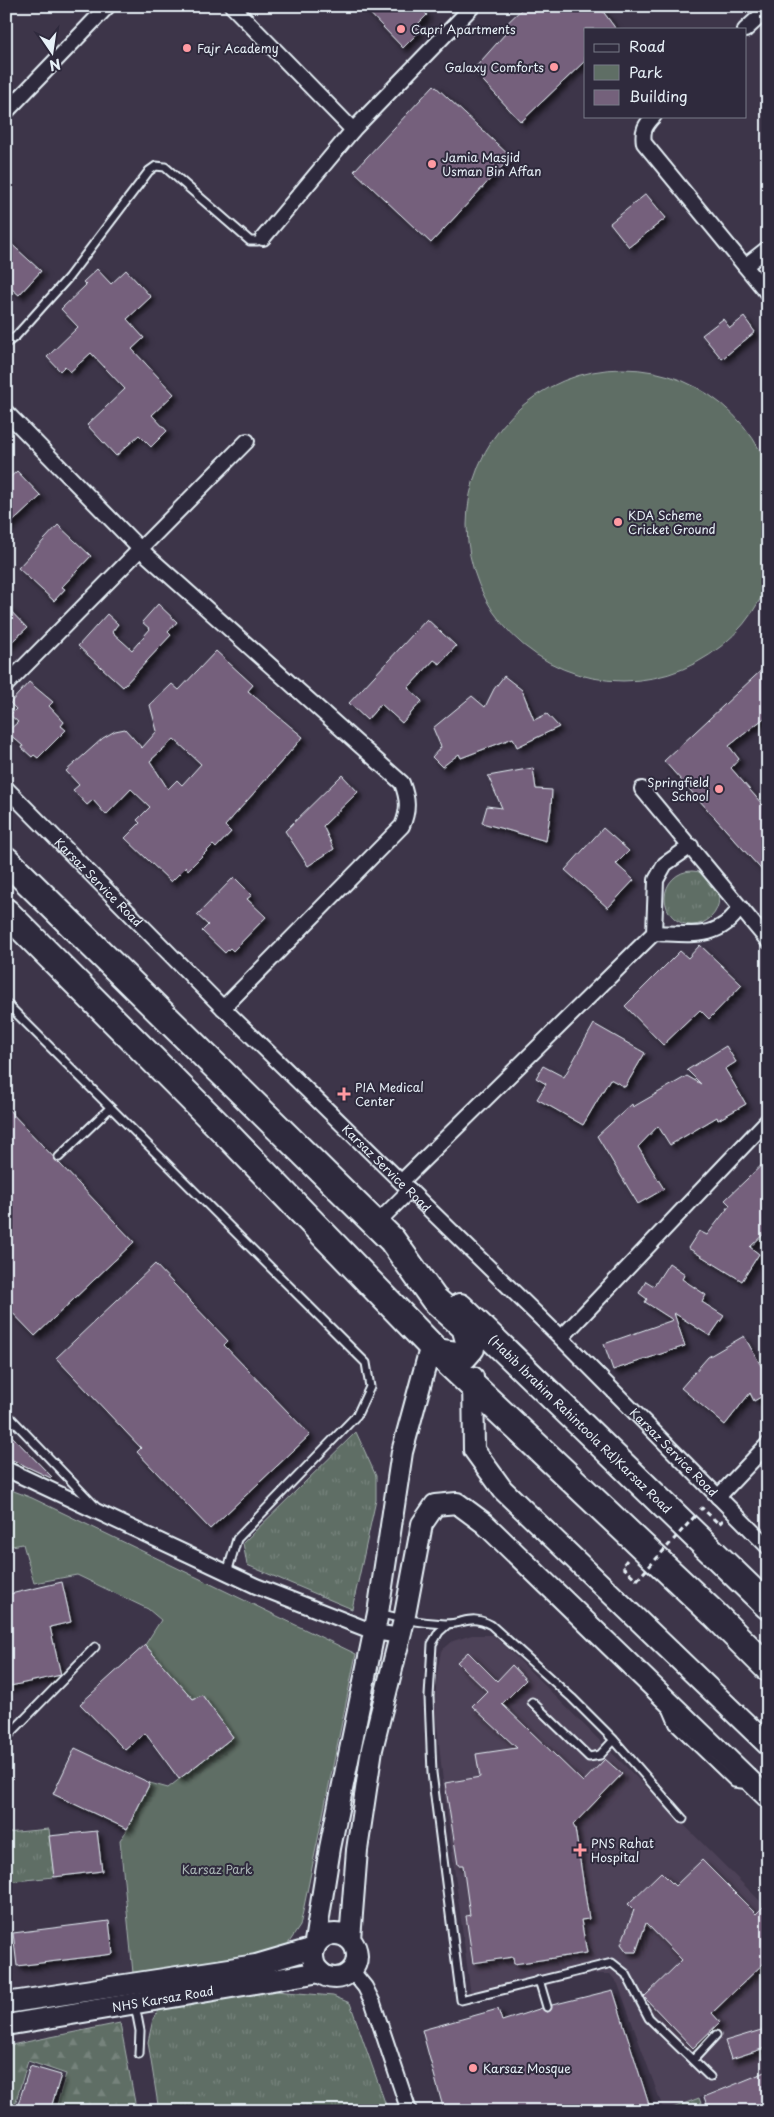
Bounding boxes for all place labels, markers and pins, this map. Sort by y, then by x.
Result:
place label: Capri Apartments [411,20,516,38]
marker: Capri Apartments [395,23,407,35]
place label: Fajr Academy [197,39,279,57]
marker: Fajr Academy [181,42,193,54]
place label: Galaxy Comforts [445,58,544,76]
marker: Galaxy Comforts [548,61,560,73]
place label: Jamia Masjid Usman Bin Affan [442,148,541,180]
marker: Jamia Masjid Usman Bin Affan [426,158,438,170]
place label: KDA Scheme Cricket Ground [628,506,716,538]
marker: KDA Scheme Cricket Ground [612,516,624,528]
place label: Springfield School [647,773,709,805]
marker: Springfield School [713,783,725,795]
place label: PIA Medical Center [355,1078,424,1110]
marker: PIA Medical Center [337,1087,351,1101]
place label: PNS Rahat Hospital [591,1834,654,1866]
marker: PNS Rahat Hospital [573,1843,587,1857]
place label: Karsaz Mosque [483,2059,571,2077]
marker: Karsaz Mosque [467,2062,479,2074]

